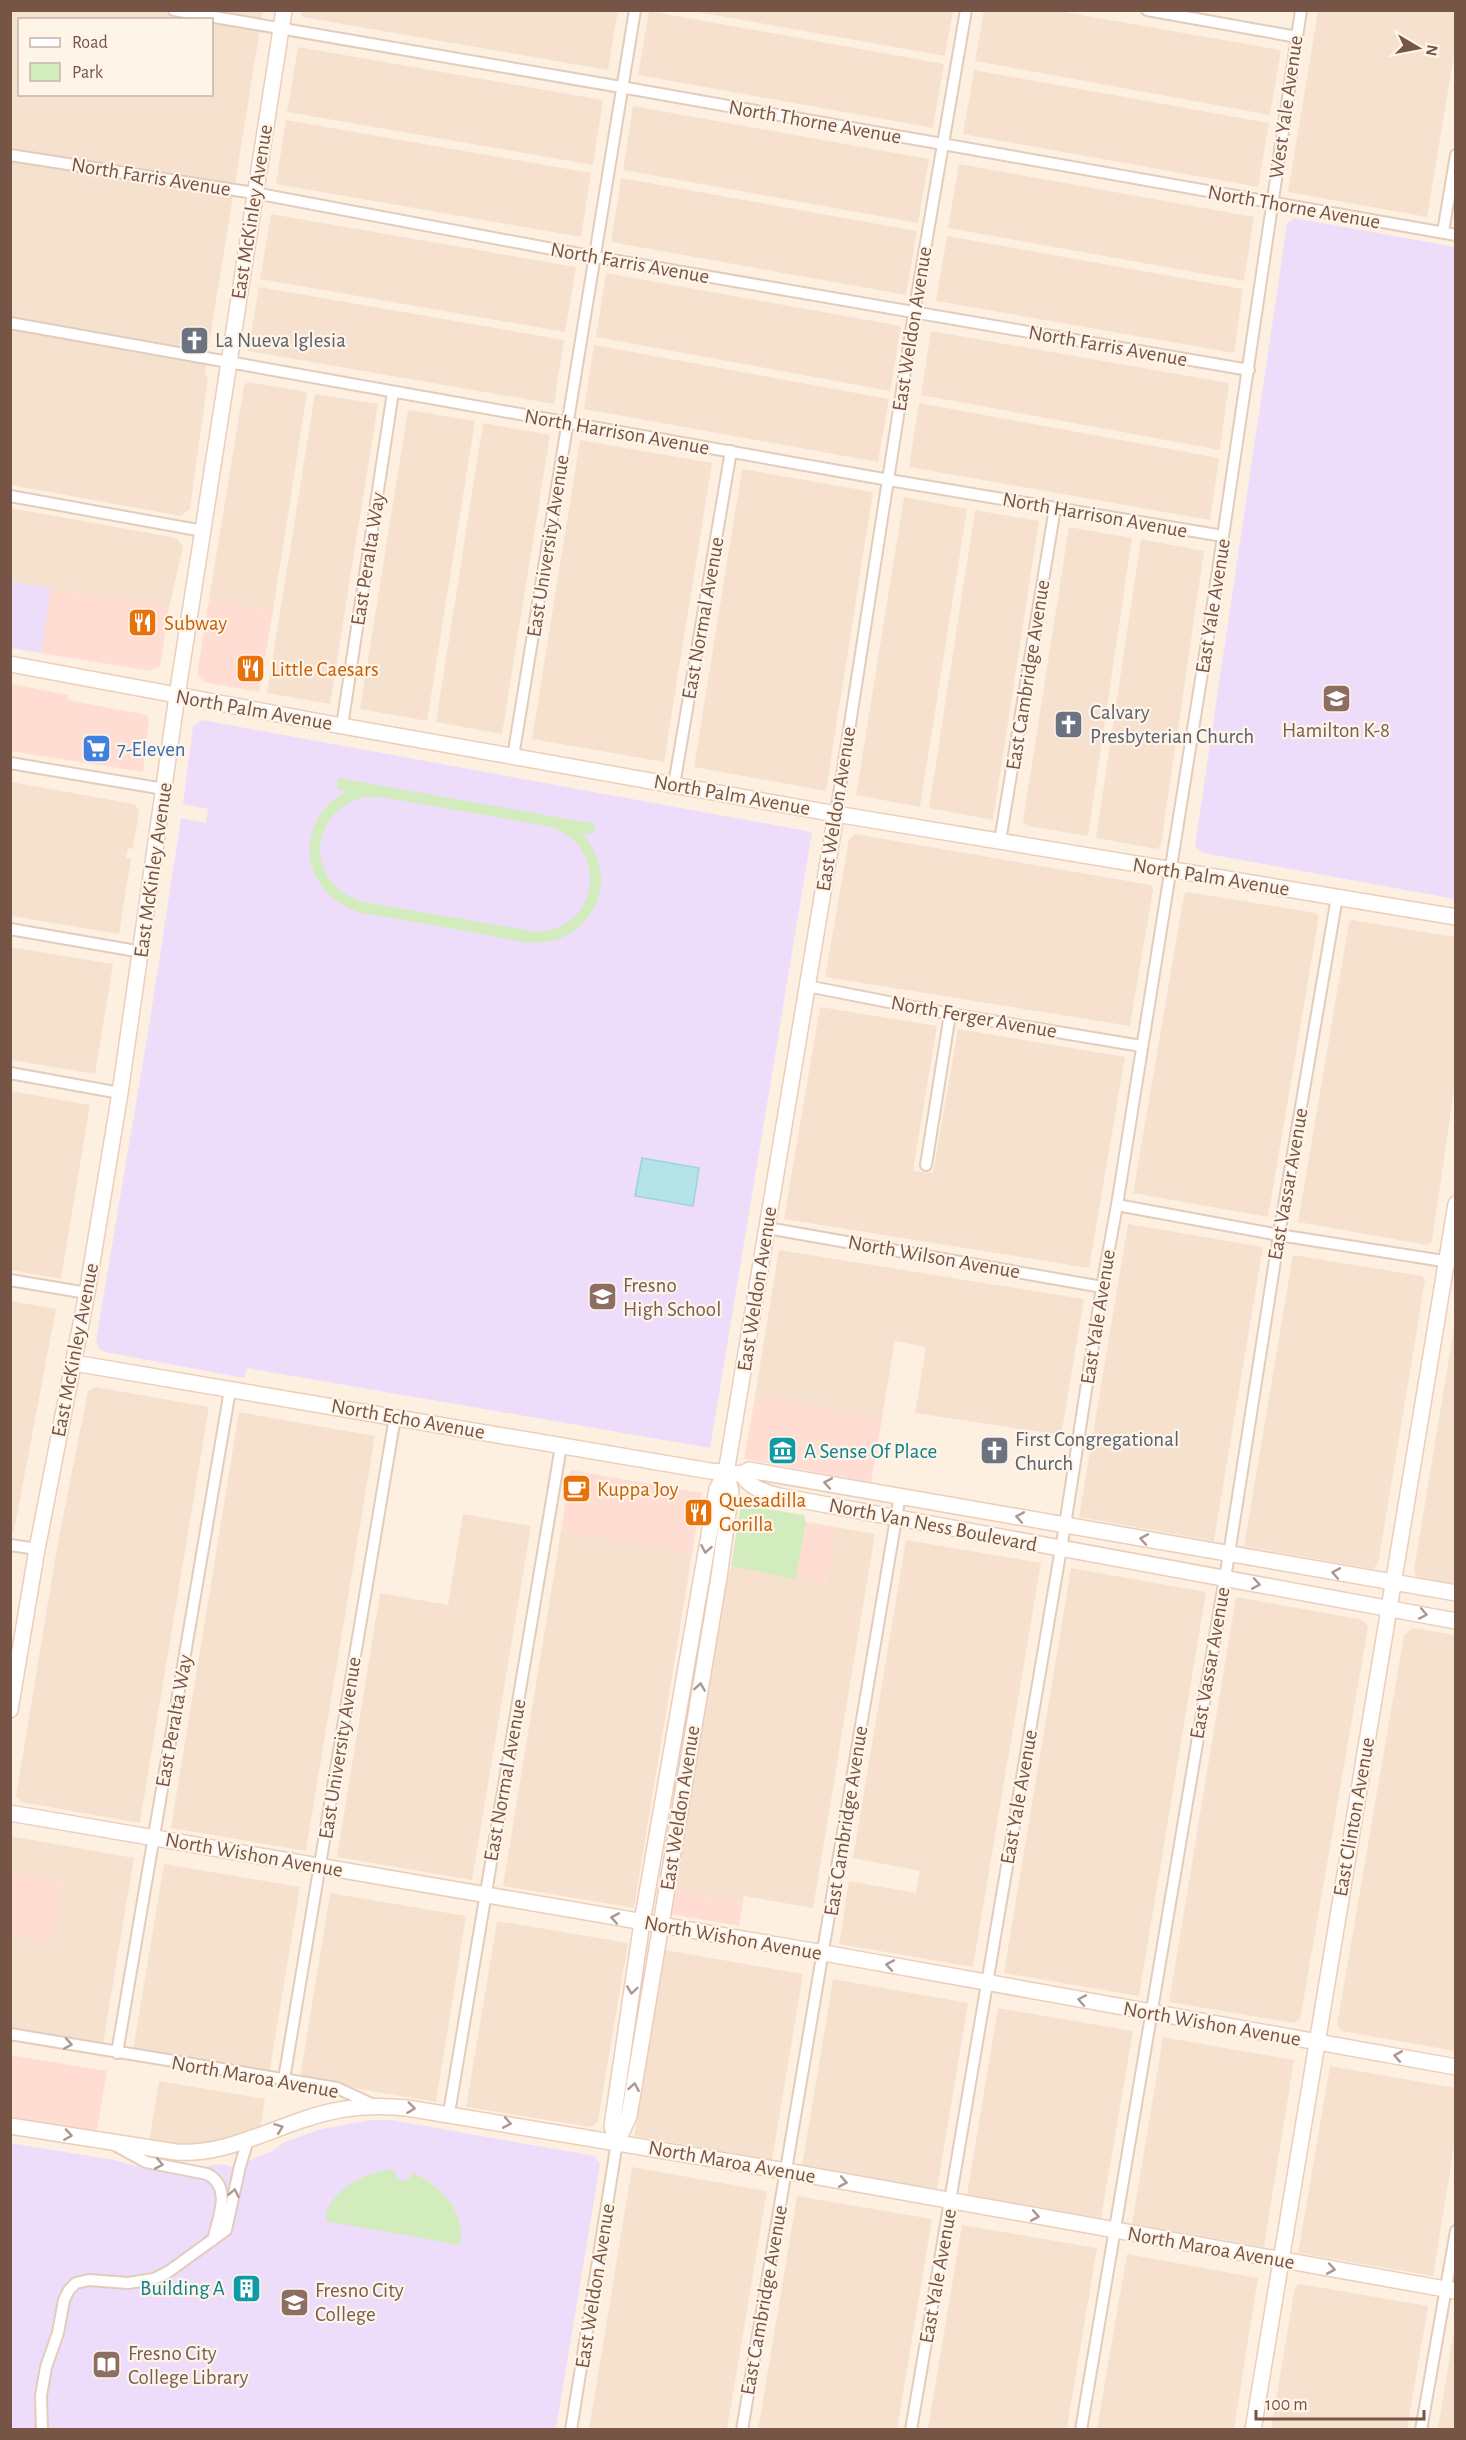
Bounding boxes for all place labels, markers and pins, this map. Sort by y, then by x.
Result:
church icon: La Nueva Iglesia [178,324,210,356]
place label: La Nueva Iglesia [215,330,346,351]
restaurant icon: Subway [127,607,159,639]
place label: Subway [164,613,227,634]
restaurant icon: Little Caesars [234,653,266,685]
place label: Little Caesars [271,659,379,680]
school or university icon: Hamilton K-8 [1320,683,1352,715]
place label: Calvary Presbyterian Church [1090,702,1254,747]
church icon: Calvary Presbyterian Church [1053,708,1085,740]
place label: Hamilton K-8 [1282,720,1390,741]
supermarket icon: 7-Eleven [80,733,112,765]
place label: 7-Eleven [117,739,186,760]
place label: Fresno High School [623,1275,721,1320]
school or university icon: Fresno High School [586,1281,618,1313]
place label: First Congregational Church [1015,1429,1179,1474]
museum icon: A Sense Of Place [767,1435,799,1467]
church icon: First Congregational Church [978,1435,1010,1467]
place label: A Sense Of Place [804,1441,937,1462]
cafe icon: Kuppa Joy [560,1473,592,1505]
place label: Kuppa Joy [597,1479,679,1500]
place label: Quesadilla Gorilla [719,1490,807,1535]
restaurant icon: Quesadilla Gorilla [682,1496,714,1528]
building icon: Building A [230,2272,262,2304]
place label: Building A [140,2278,225,2299]
place label: Fresno City College [315,2280,404,2325]
school or university icon: Fresno City College [278,2286,310,2318]
place label: Fresno City College Library [128,2343,249,2388]
library icon: Fresno City College Library [91,2349,123,2381]

